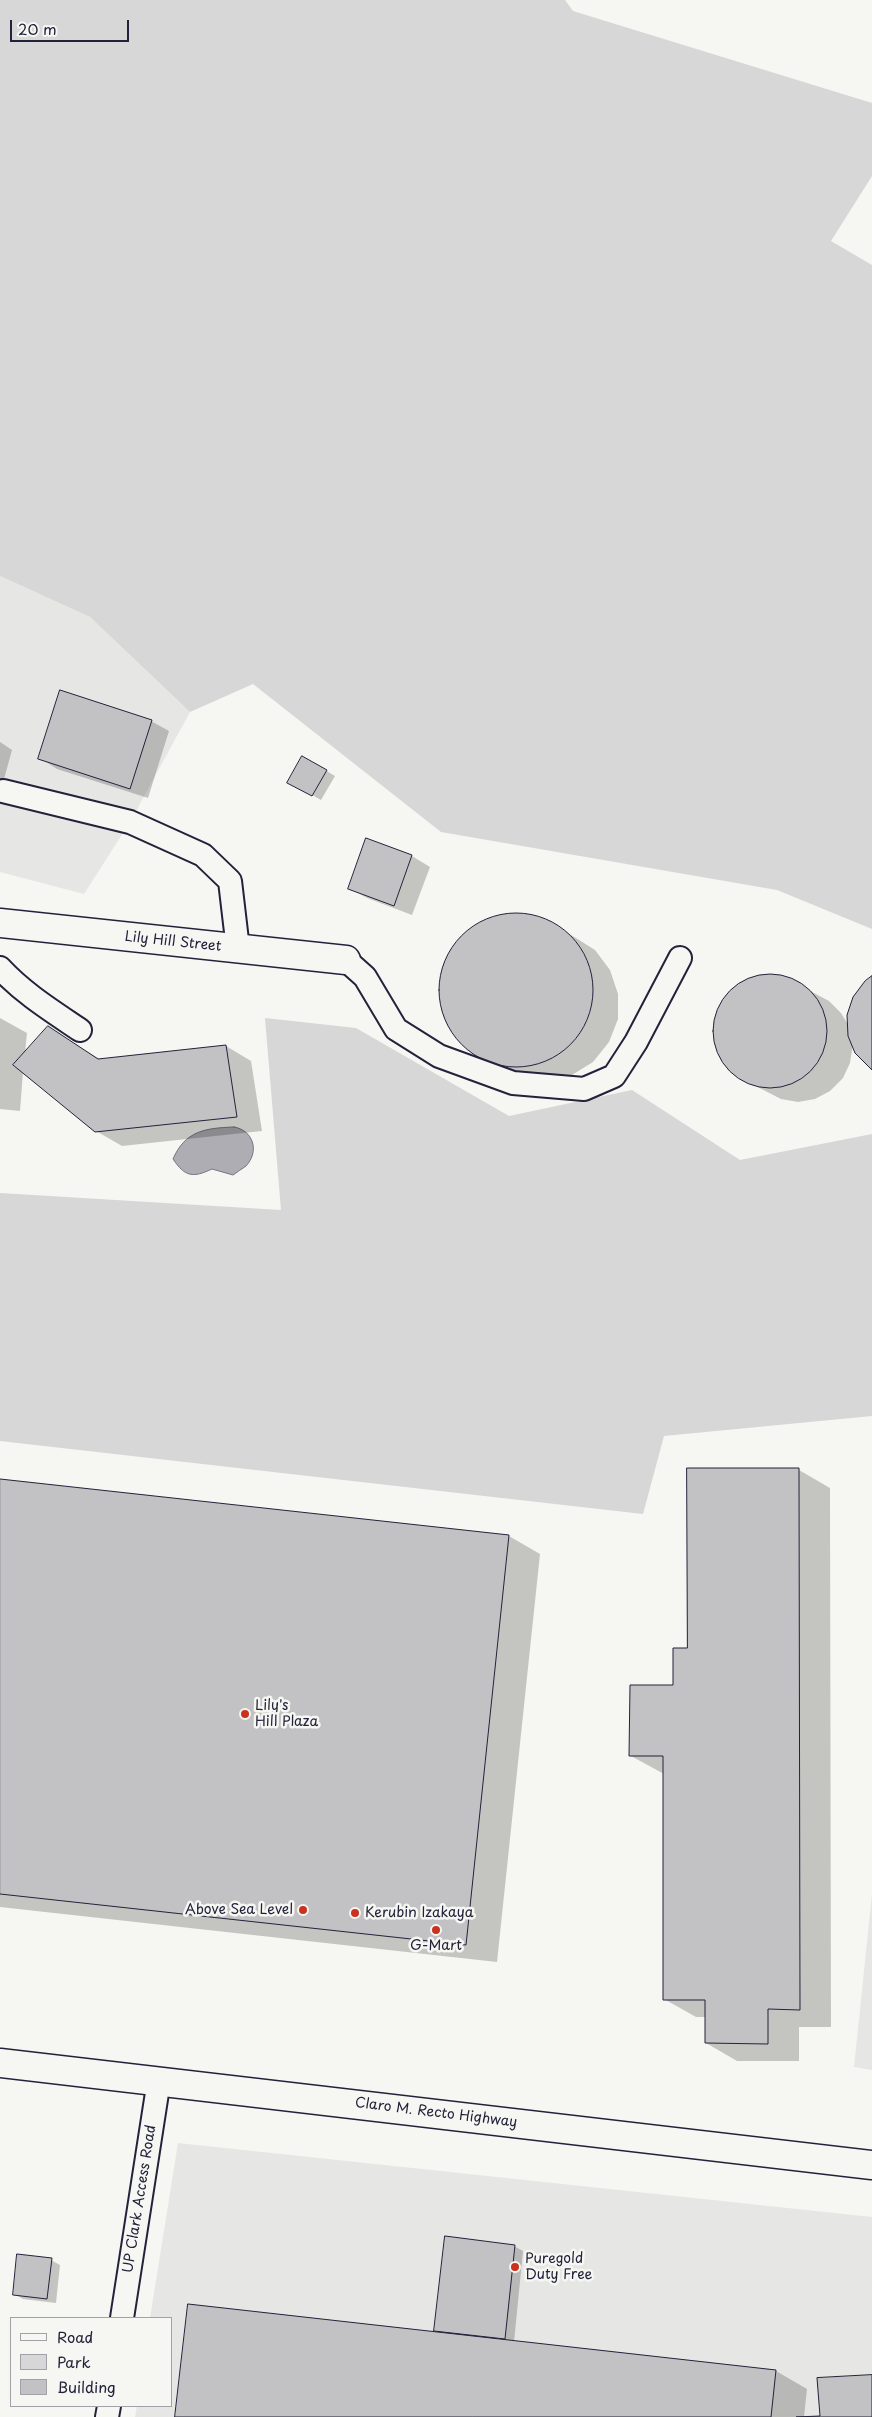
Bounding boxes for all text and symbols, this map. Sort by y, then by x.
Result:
scale bar [12,10,131,42]
text: 20 m [18,17,57,40]
street label: Lily Hill Street [124,929,222,955]
place label: Lily's Hill Plaza [255,1698,318,1730]
marker: Lily's Hill Plaza [239,1708,251,1720]
place label: Above Sea Level [185,1902,293,1918]
marker: Above Sea Level [297,1904,309,1916]
place label: Kerubin Izakaya [365,1905,473,1921]
marker: Kerubin Izakaya [349,1907,361,1919]
marker: G-Mart [430,1924,442,1936]
place label: G-Mart [410,1938,462,1954]
street label: Claro M. Recto Highway [354,2095,518,2131]
street label: UP Clark Access Road [120,2124,160,2274]
place label: Puregold Duty Free [525,2251,592,2284]
marker: Puregold Duty Free [509,2261,521,2273]
legend [10,2317,172,2407]
text: Road [57,2325,93,2348]
text: Park [57,2350,91,2373]
text: Building [57,2375,116,2398]

